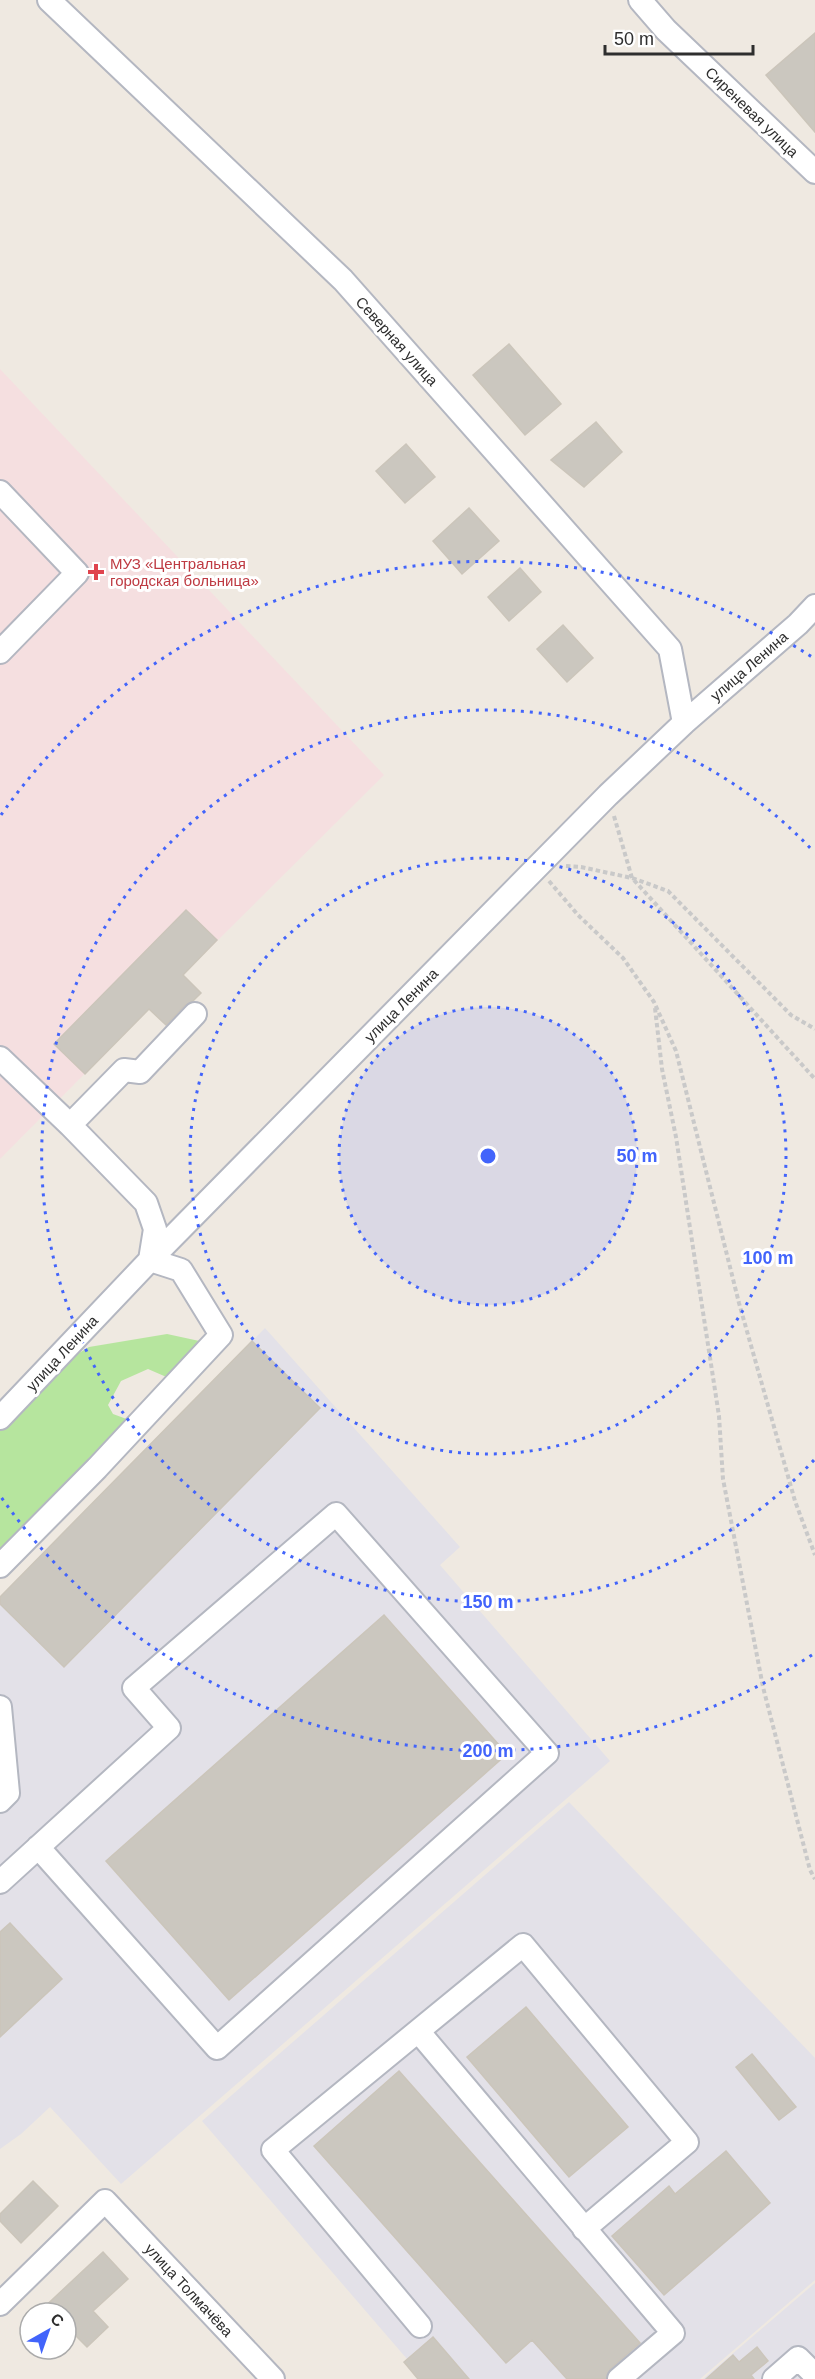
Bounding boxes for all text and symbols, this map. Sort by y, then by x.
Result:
scale bar [605,18,754,56]
text: 50 m [614,29,654,49]
street label: Сиреневая улица [702,63,802,161]
street label: Северная улица [353,293,442,389]
place label: МУЗ «Центральная городская больница» [110,555,259,589]
marker: МУЗ «Центральная городская больница» [87,563,105,581]
street label: улица Ленина [707,627,792,704]
street label: улица Ленина [361,964,442,1045]
centre of rings [478,1146,498,1166]
text: 50 m [616,1146,658,1166]
text: 100 m [742,1248,794,1268]
street label: улица Ленина [23,1311,102,1394]
text: 150 m [462,1592,514,1612]
text: 200 m [462,1741,514,1761]
street label: улица Толмачёва [142,2240,237,2340]
north arrow [18,2301,78,2361]
text: С [47,2310,68,2330]

